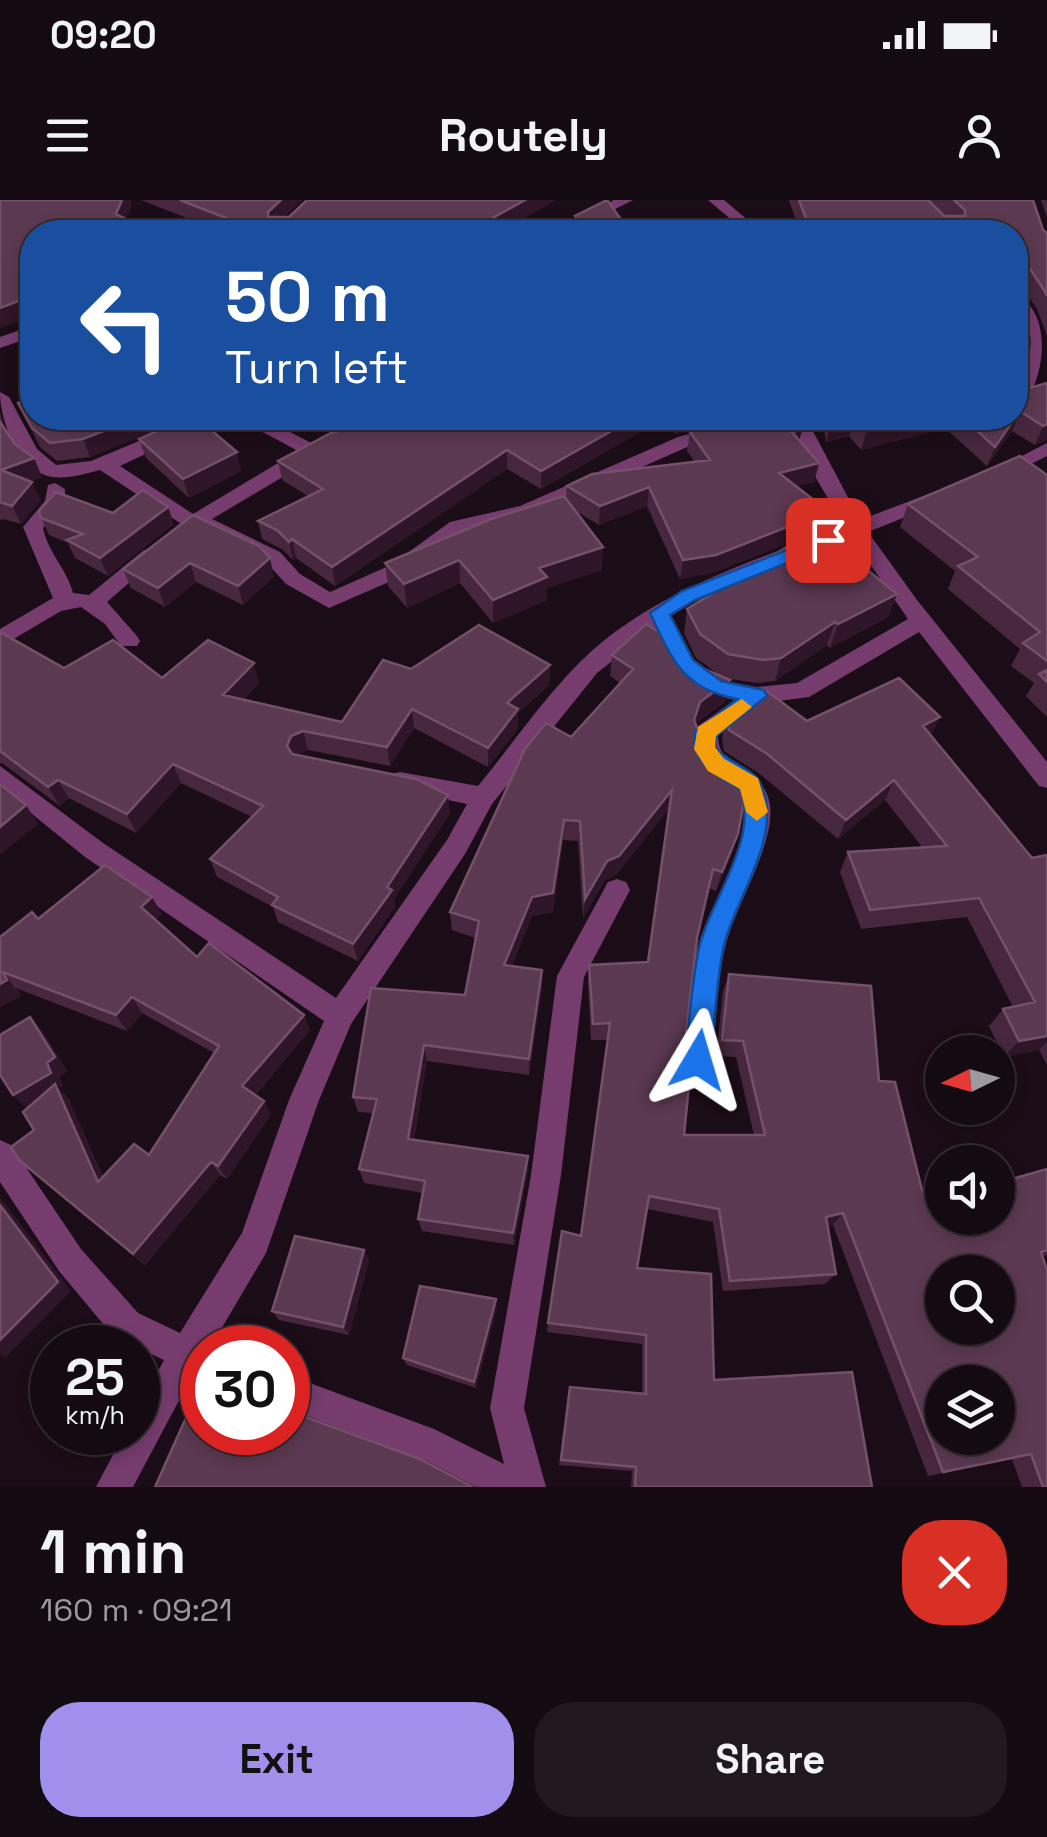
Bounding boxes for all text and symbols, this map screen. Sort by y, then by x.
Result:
text: 09:20 [50,11,157,59]
text: Routely [439,107,608,164]
icon: menu [40,108,95,163]
icon: person [952,108,1007,163]
text: 50 m [225,252,390,341]
icon: left [60,260,190,390]
text: Turn left [225,339,408,396]
pin [786,498,871,583]
icon: arrive [801,513,856,568]
position arrow [646,1008,750,1112]
north arrow [925,1035,1015,1125]
map controls [925,1035,1015,1455]
button: sound [925,1145,1015,1235]
button: search [925,1255,1015,1345]
speed limit sign: 30 [180,1325,310,1455]
text: 25 [65,1346,125,1410]
button: layers [925,1365,1015,1455]
text: km/h [65,1399,125,1431]
text: 1 min [40,1514,187,1591]
button: close [902,1520,1007,1625]
text: 160 m · 09:21 [40,1590,233,1630]
button: Exit [40,1702,514,1817]
button: Share [534,1702,1007,1817]

